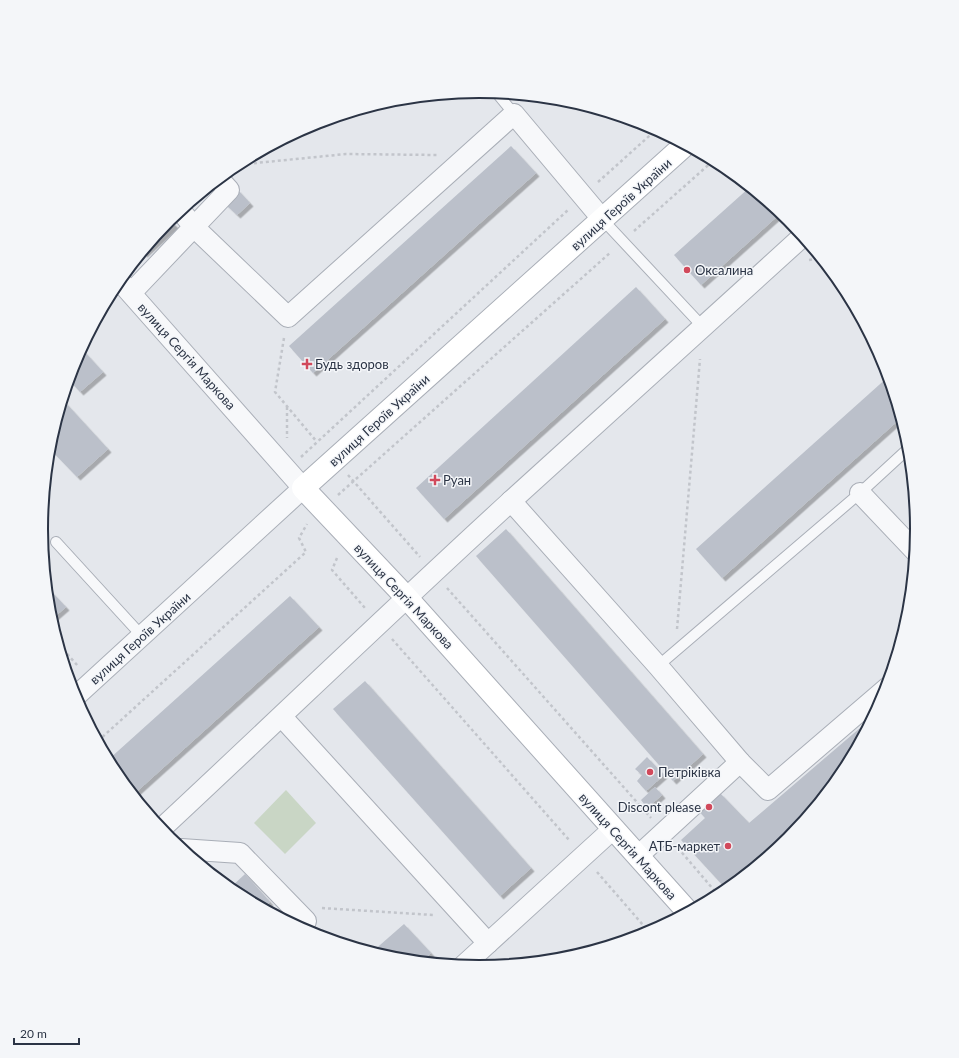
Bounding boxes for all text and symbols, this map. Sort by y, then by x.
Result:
street label: вулиця Героїв України [567,155,675,253]
place label: Оксалина [695,262,753,278]
marker: Оксалина [682,265,692,275]
street label: вулиця Сергія Маркова [135,299,239,413]
place label: Будь здоров [315,356,389,372]
marker: Будь здоров [302,359,312,369]
street label: вулиця Героїв України [325,371,433,469]
place label: Руан [443,472,471,488]
marker: Руан [430,475,440,485]
street label: вулиця Сергія Маркова [351,540,457,652]
street label: вулиця Героїв України [86,589,194,687]
place label: Петріківка [658,764,721,780]
marker: Петріківка [645,767,655,777]
street label: вулиця Сергія Маркова [576,789,680,903]
place label: Discont please [618,799,701,815]
marker: Discont please [704,802,714,812]
place label: АТБ-маркет [649,838,720,854]
marker: АТБ-маркет [723,841,733,851]
scale bar [14,1020,79,1046]
text: 20 m [20,1026,47,1041]

